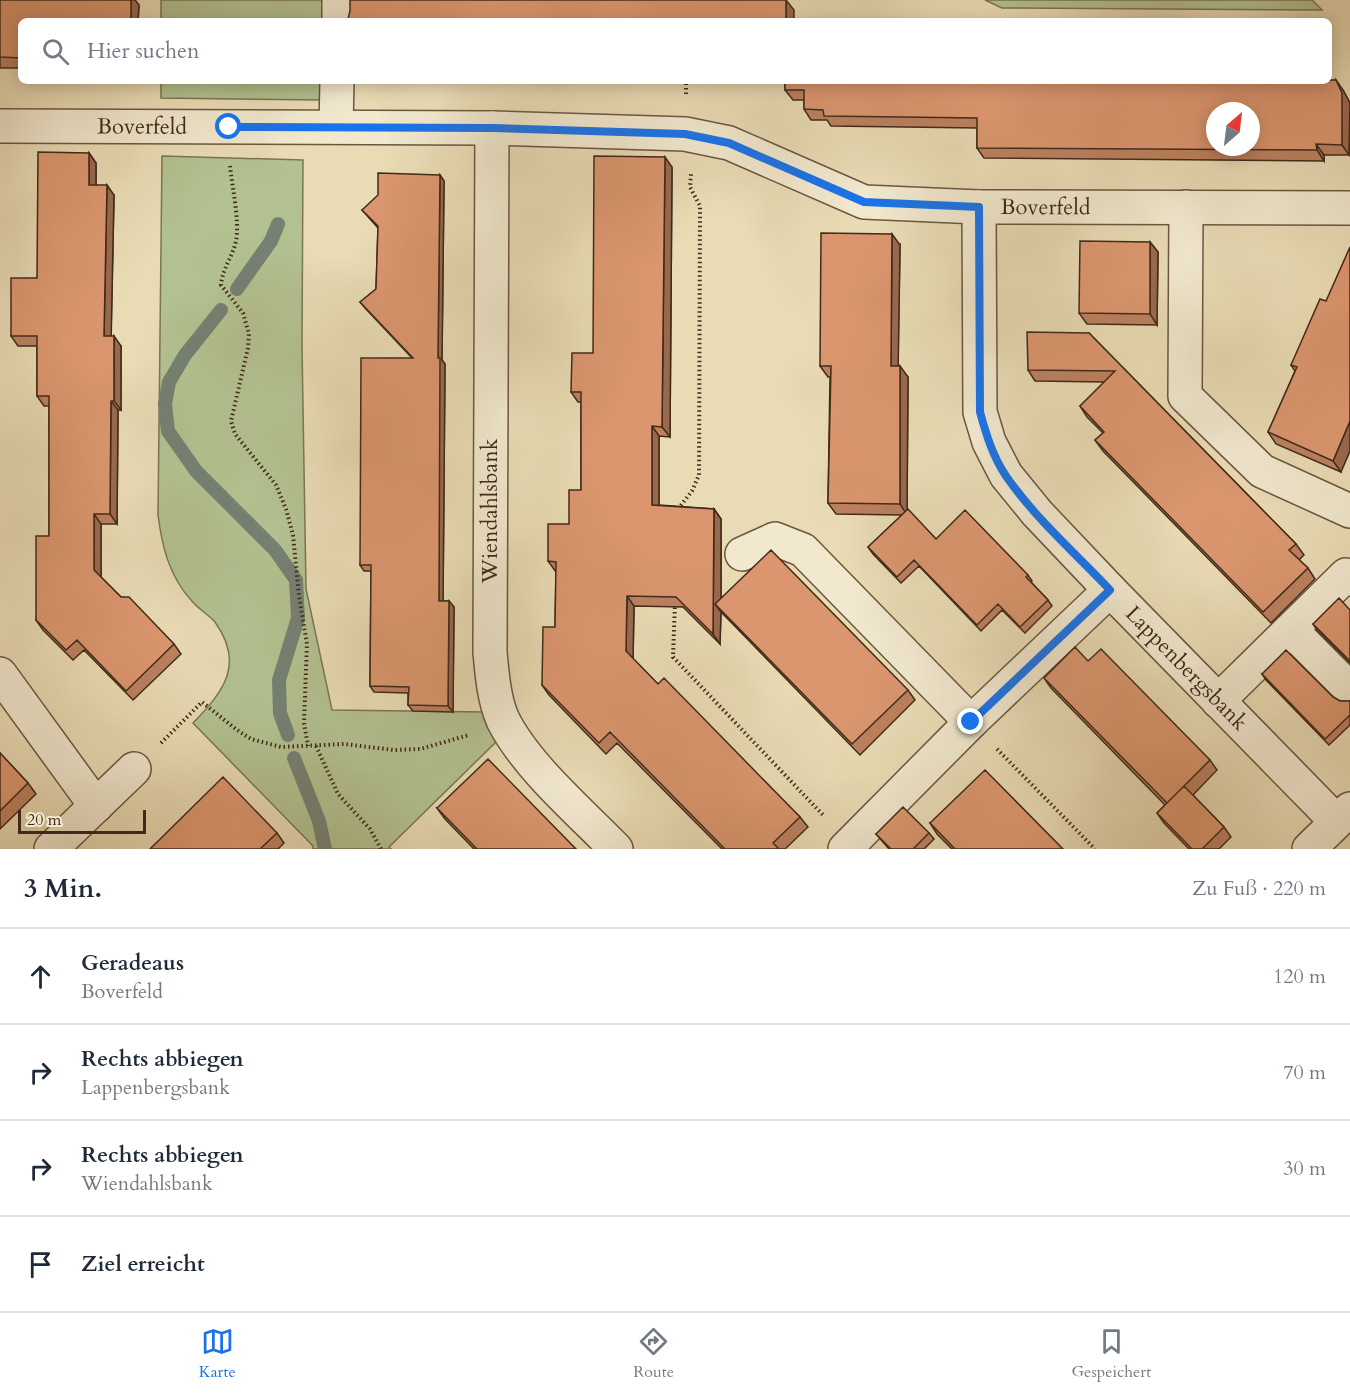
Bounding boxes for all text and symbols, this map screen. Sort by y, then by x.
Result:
search box [18,18,1332,84]
icon: search [39,35,72,68]
text: Hier suchen [87,36,200,66]
north arrow [1206,102,1260,156]
street label: Boverfeld [97,111,187,142]
route start [215,113,241,139]
street label: Boverfeld [1000,192,1091,222]
street label: Wiendahlsbank [475,438,505,584]
street label: Lappenbergsbank [1118,599,1255,737]
route end [957,708,983,734]
scale bar [18,807,146,834]
text: 20 m [27,809,61,831]
text: 3 Min. [24,871,102,906]
text: Zu Fuß · 220 m [1192,875,1326,902]
text: Geradeaus [81,948,184,978]
icon: ahead [24,960,57,993]
text: 120 m [1273,963,1326,990]
text: Boverfeld [81,978,163,1005]
text: Rechts abbiegen [81,1044,244,1074]
icon: right [24,1056,57,1089]
text: 70 m [1283,1059,1326,1086]
text: Lappenbergsbank [81,1074,230,1101]
text: Rechts abbiegen [81,1140,244,1170]
icon: right [24,1152,57,1185]
text: 30 m [1283,1155,1326,1182]
text: Wiendahlsbank [81,1170,213,1197]
icon: arrive [24,1248,57,1281]
text: Ziel erreicht [81,1249,205,1279]
tab: Karte [199,1325,236,1383]
tab: Route [633,1325,674,1383]
tab: Gespeichert [1071,1325,1151,1383]

